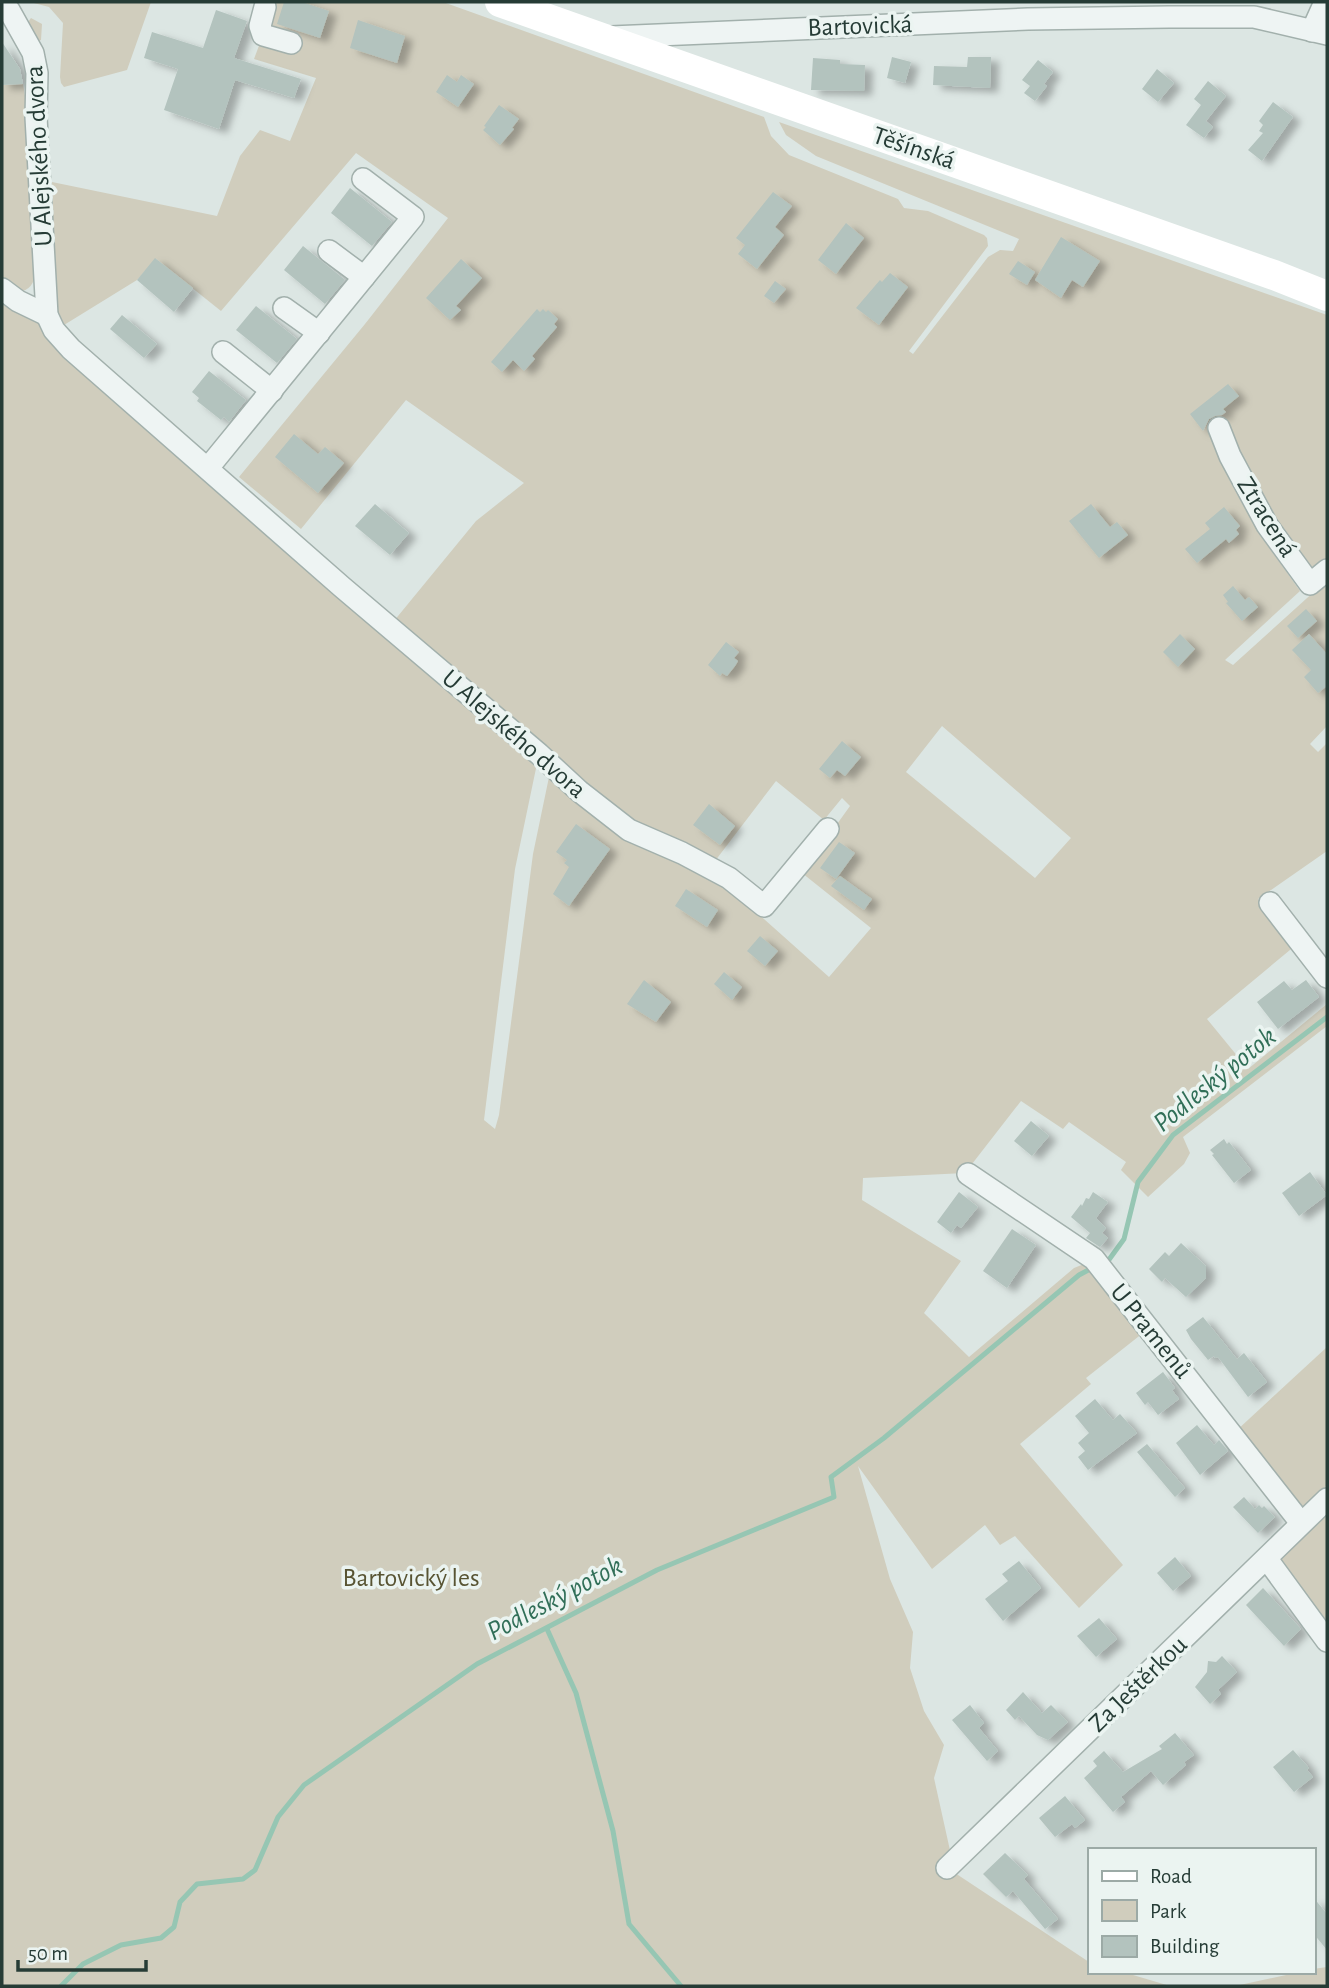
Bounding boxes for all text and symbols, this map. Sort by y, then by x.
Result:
street label: Bartovická [807,11,913,41]
street label: U Alejského dvora [21,65,57,247]
street label: Těšínská [869,122,959,174]
street label: Ztracená [1232,472,1302,562]
street label: U Alejského dvora [437,665,591,803]
water label: Podleský potok [1148,1022,1282,1138]
street label: U Pramenů [1105,1279,1197,1383]
water label: Podleský potok [483,1552,627,1646]
park label: Bartovický les [342,1565,480,1591]
street label: Za Ještěrkou [1084,1631,1192,1737]
legend [1088,1848,1315,1974]
text: Road [1150,1866,1192,1887]
text: Park [1150,1901,1187,1922]
scale bar [18,1928,145,1972]
text: Building [1150,1936,1220,1957]
text: 50 m [28,1943,68,1964]

